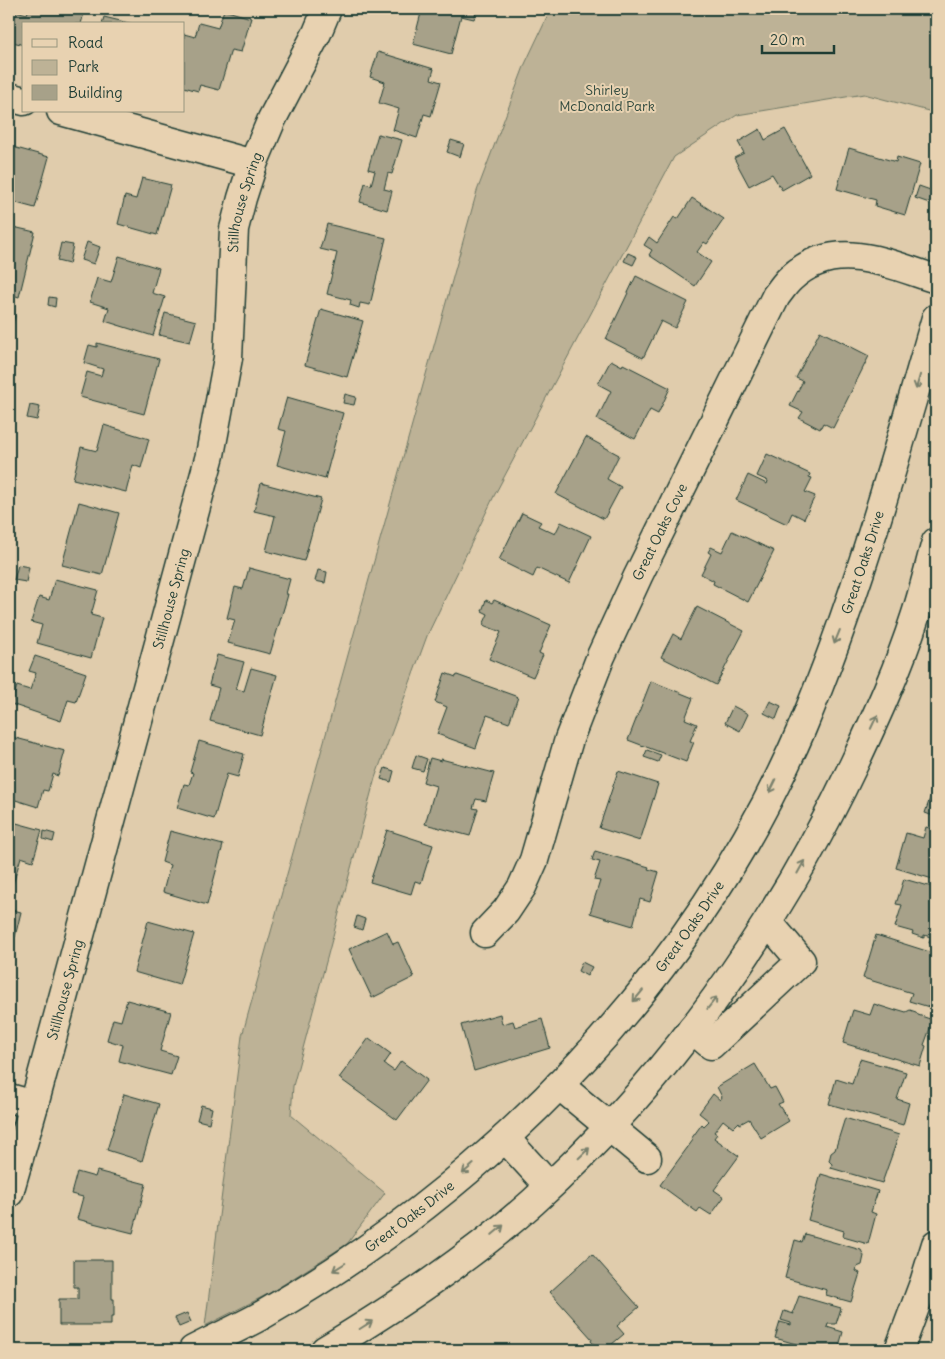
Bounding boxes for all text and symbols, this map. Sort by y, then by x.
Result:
legend [22,22,185,112]
scale bar [762,22,835,54]
text: 20 m [770,30,805,49]
text: Road [68,33,103,52]
text: Park [68,57,99,76]
park label: Shirley McDonald Park [559,81,655,115]
text: Building [68,83,123,102]
street label: Stillhouse Spring [224,149,266,253]
one-way arrow [912,373,922,389]
street label: Great Oaks Cove [628,480,691,583]
street label: Great Oaks Drive [837,508,888,616]
street label: Stillhouse Spring [149,546,193,651]
one-way arrow [832,629,842,644]
one-way arrow [870,715,879,730]
one-way arrow [768,778,777,793]
one-way arrow [796,860,806,874]
street label: Great Oaks Drive [651,877,728,976]
street label: Stillhouse Spring [43,937,87,1042]
one-way arrow [633,989,644,1002]
one-way arrow [707,997,718,1010]
one-way arrow [578,1147,590,1159]
one-way arrow [462,1164,475,1175]
street label: Great Oaks Drive [361,1177,458,1256]
one-way arrow [491,1225,504,1236]
one-way arrow [332,1263,346,1273]
one-way arrow [359,1319,373,1329]

